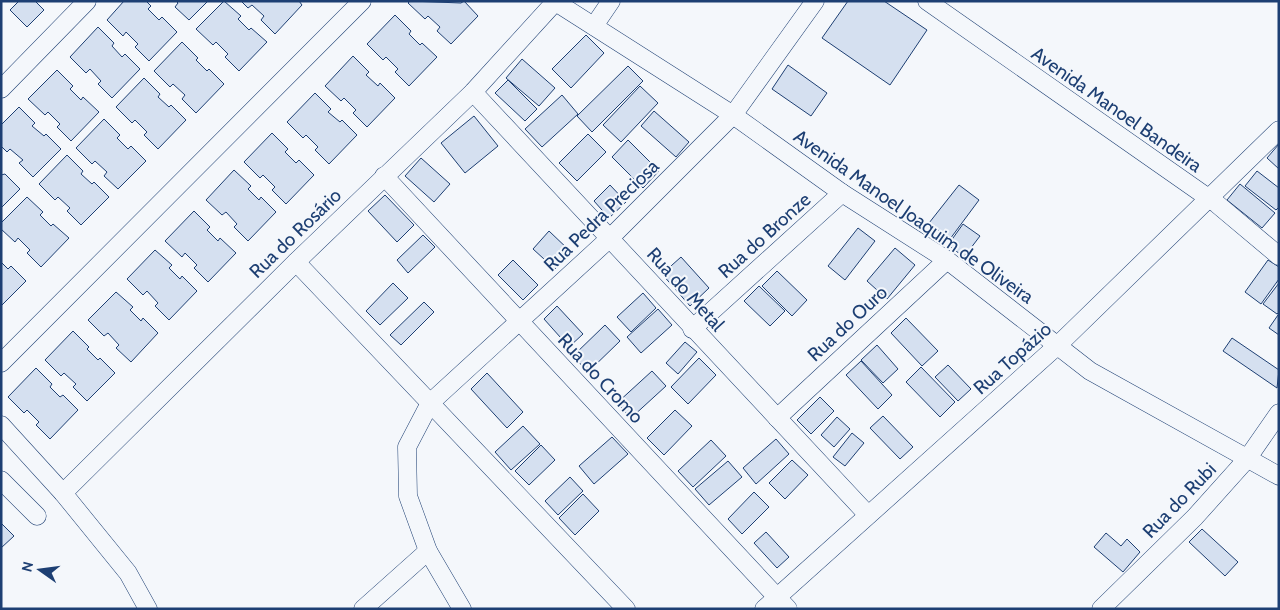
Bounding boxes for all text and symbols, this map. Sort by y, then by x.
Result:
street label: Avenida Manoel Bandeira [1027,42,1206,177]
street label: Avenida Manoel Joaquim de Oliveira [789,124,1038,308]
street label: Rua Pedra Preciosa [539,155,664,276]
street label: Rua do Rosário [245,184,346,283]
street label: Rua do Bronze [713,188,815,283]
street label: Rua do Metal [642,243,730,336]
street label: Rua do Ouro [803,281,892,366]
street label: Rua Topázio [969,317,1056,399]
street label: Rua do Cromo [553,329,648,428]
street label: Rua do Rubi [1138,458,1221,543]
north arrow [15,545,65,595]
text: N [17,560,37,574]

